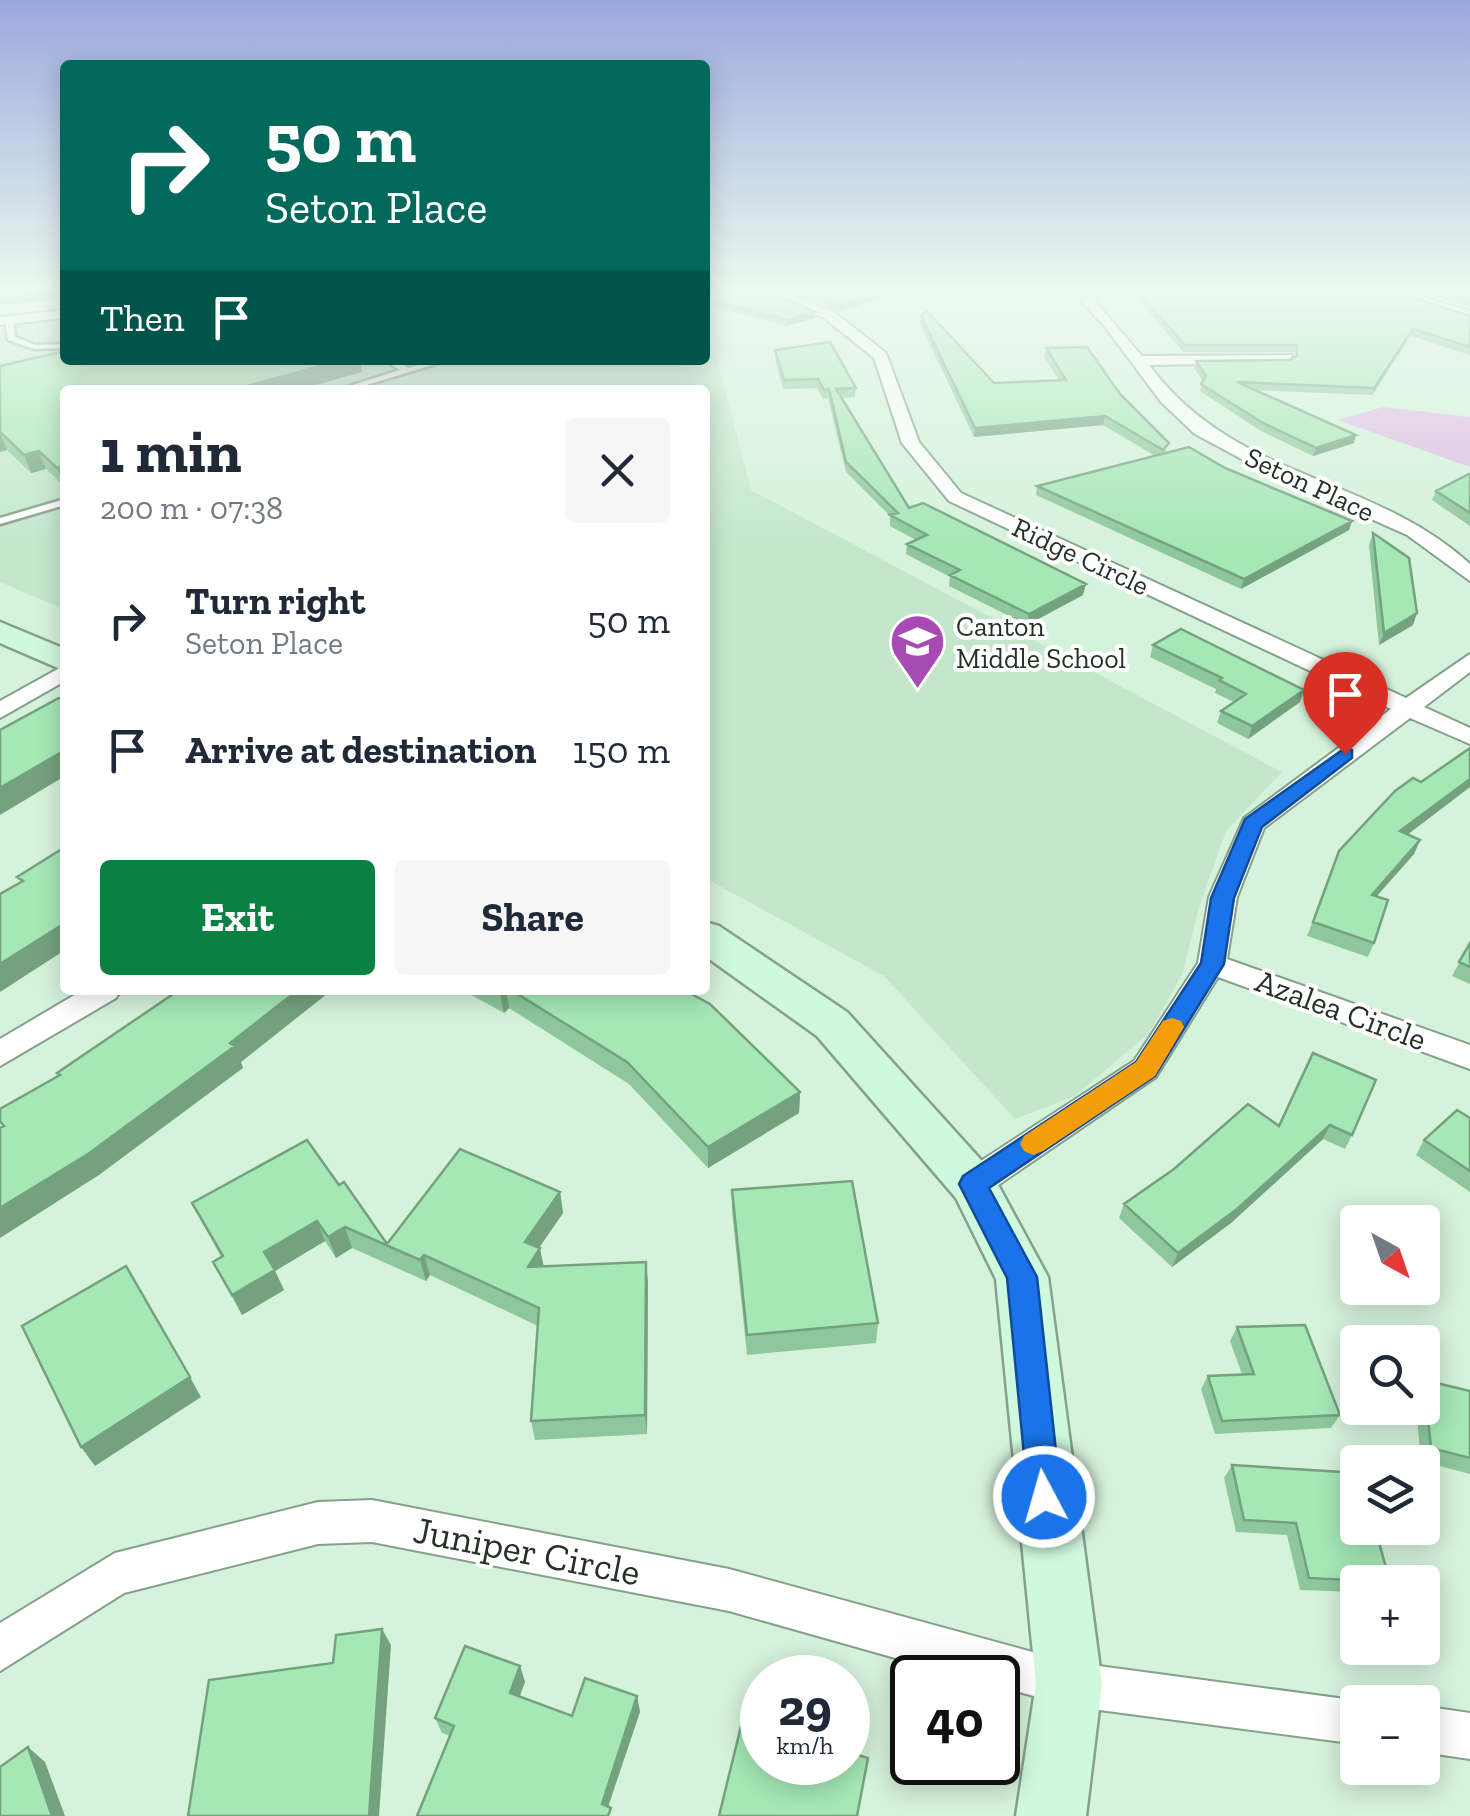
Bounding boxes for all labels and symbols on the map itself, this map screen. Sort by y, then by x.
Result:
street label: Seton Place [1240,440,1379,529]
street label: Ridge Circle [1007,511,1154,602]
place label: Canton Middle School [956,610,1126,675]
school or university icon: Canton Middle School [887,612,947,691]
pin [1303,652,1388,755]
street label: Azalea Circle [1251,962,1431,1058]
north arrow [1340,1205,1440,1305]
position arrow [992,1445,1096,1549]
street label: Juniper Circle [410,1507,644,1595]
speed limit sign: 40 [890,1655,1020,1785]

